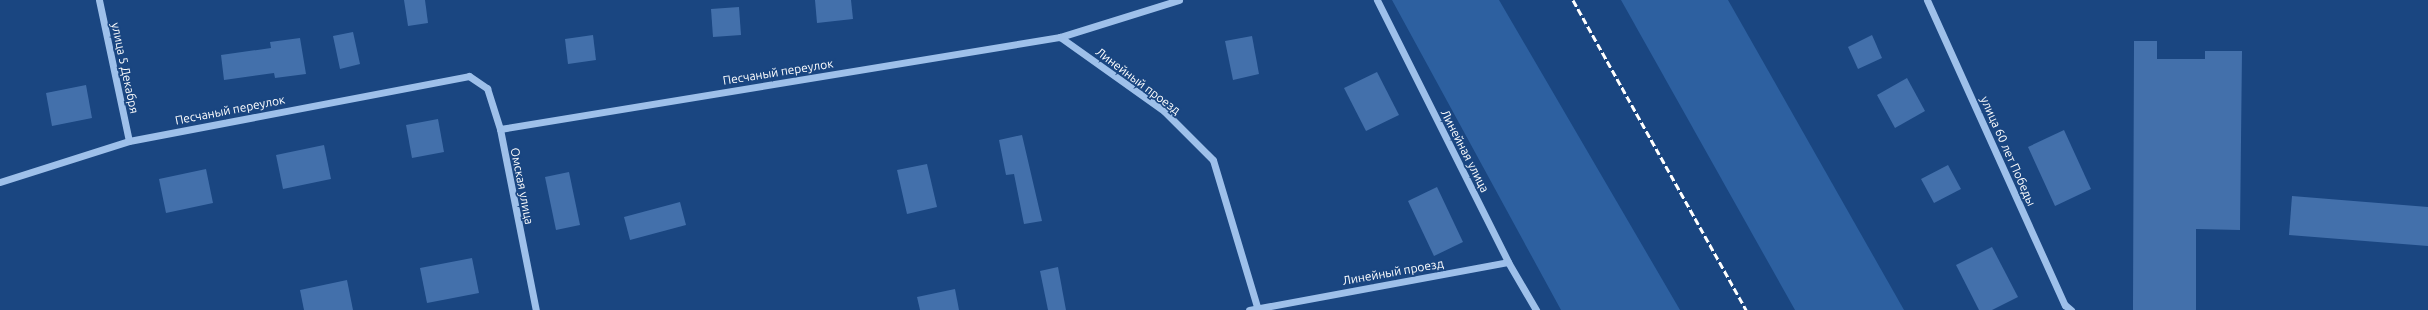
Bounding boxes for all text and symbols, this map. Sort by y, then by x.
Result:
street label: улица 5 Декабря [108,21,142,115]
street label: Линейный проезд [1093,44,1183,118]
street label: Песчаный переулок [722,56,834,88]
street label: Песчаный переулок [174,92,286,128]
street label: улица 60 лет Победы [1977,94,2039,208]
street label: Линейная улица [1438,107,1492,195]
street label: Омская улица [507,146,537,226]
street label: Линейный проезд [1341,256,1445,288]

